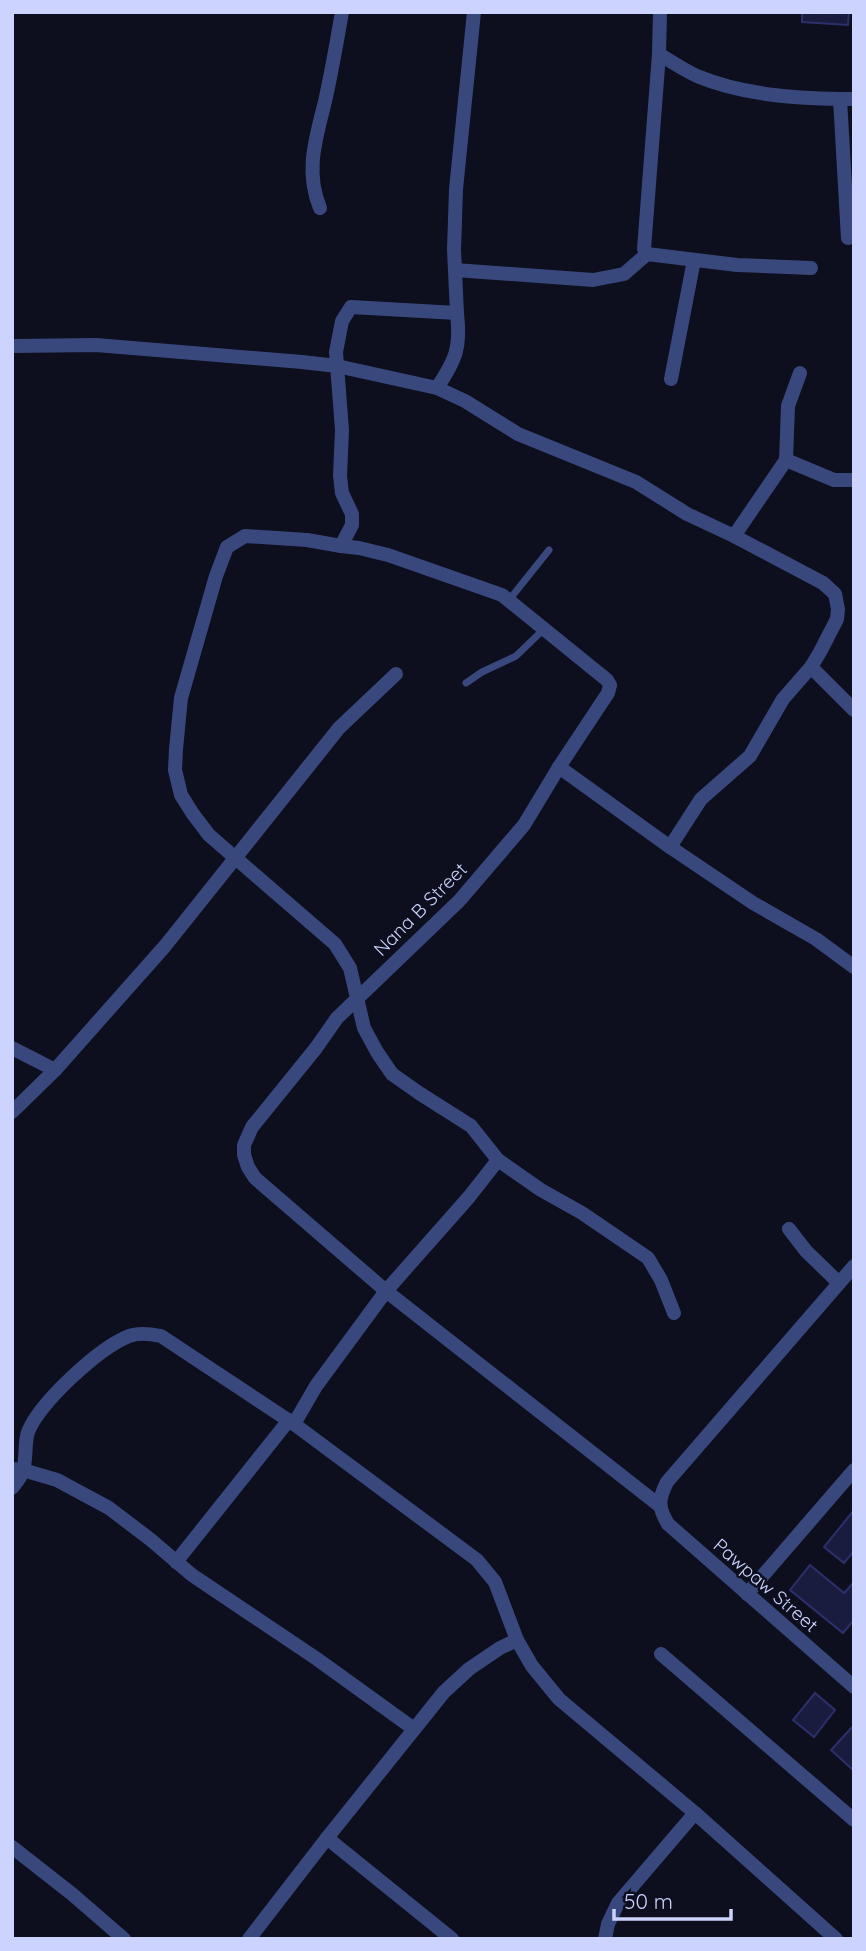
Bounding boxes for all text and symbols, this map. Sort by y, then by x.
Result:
street label: Nana B Street [368,857,472,961]
street label: Pawpaw Street [709,1533,823,1637]
scale bar [614,1878,731,1922]
text: 50 m [624,1888,673,1914]

